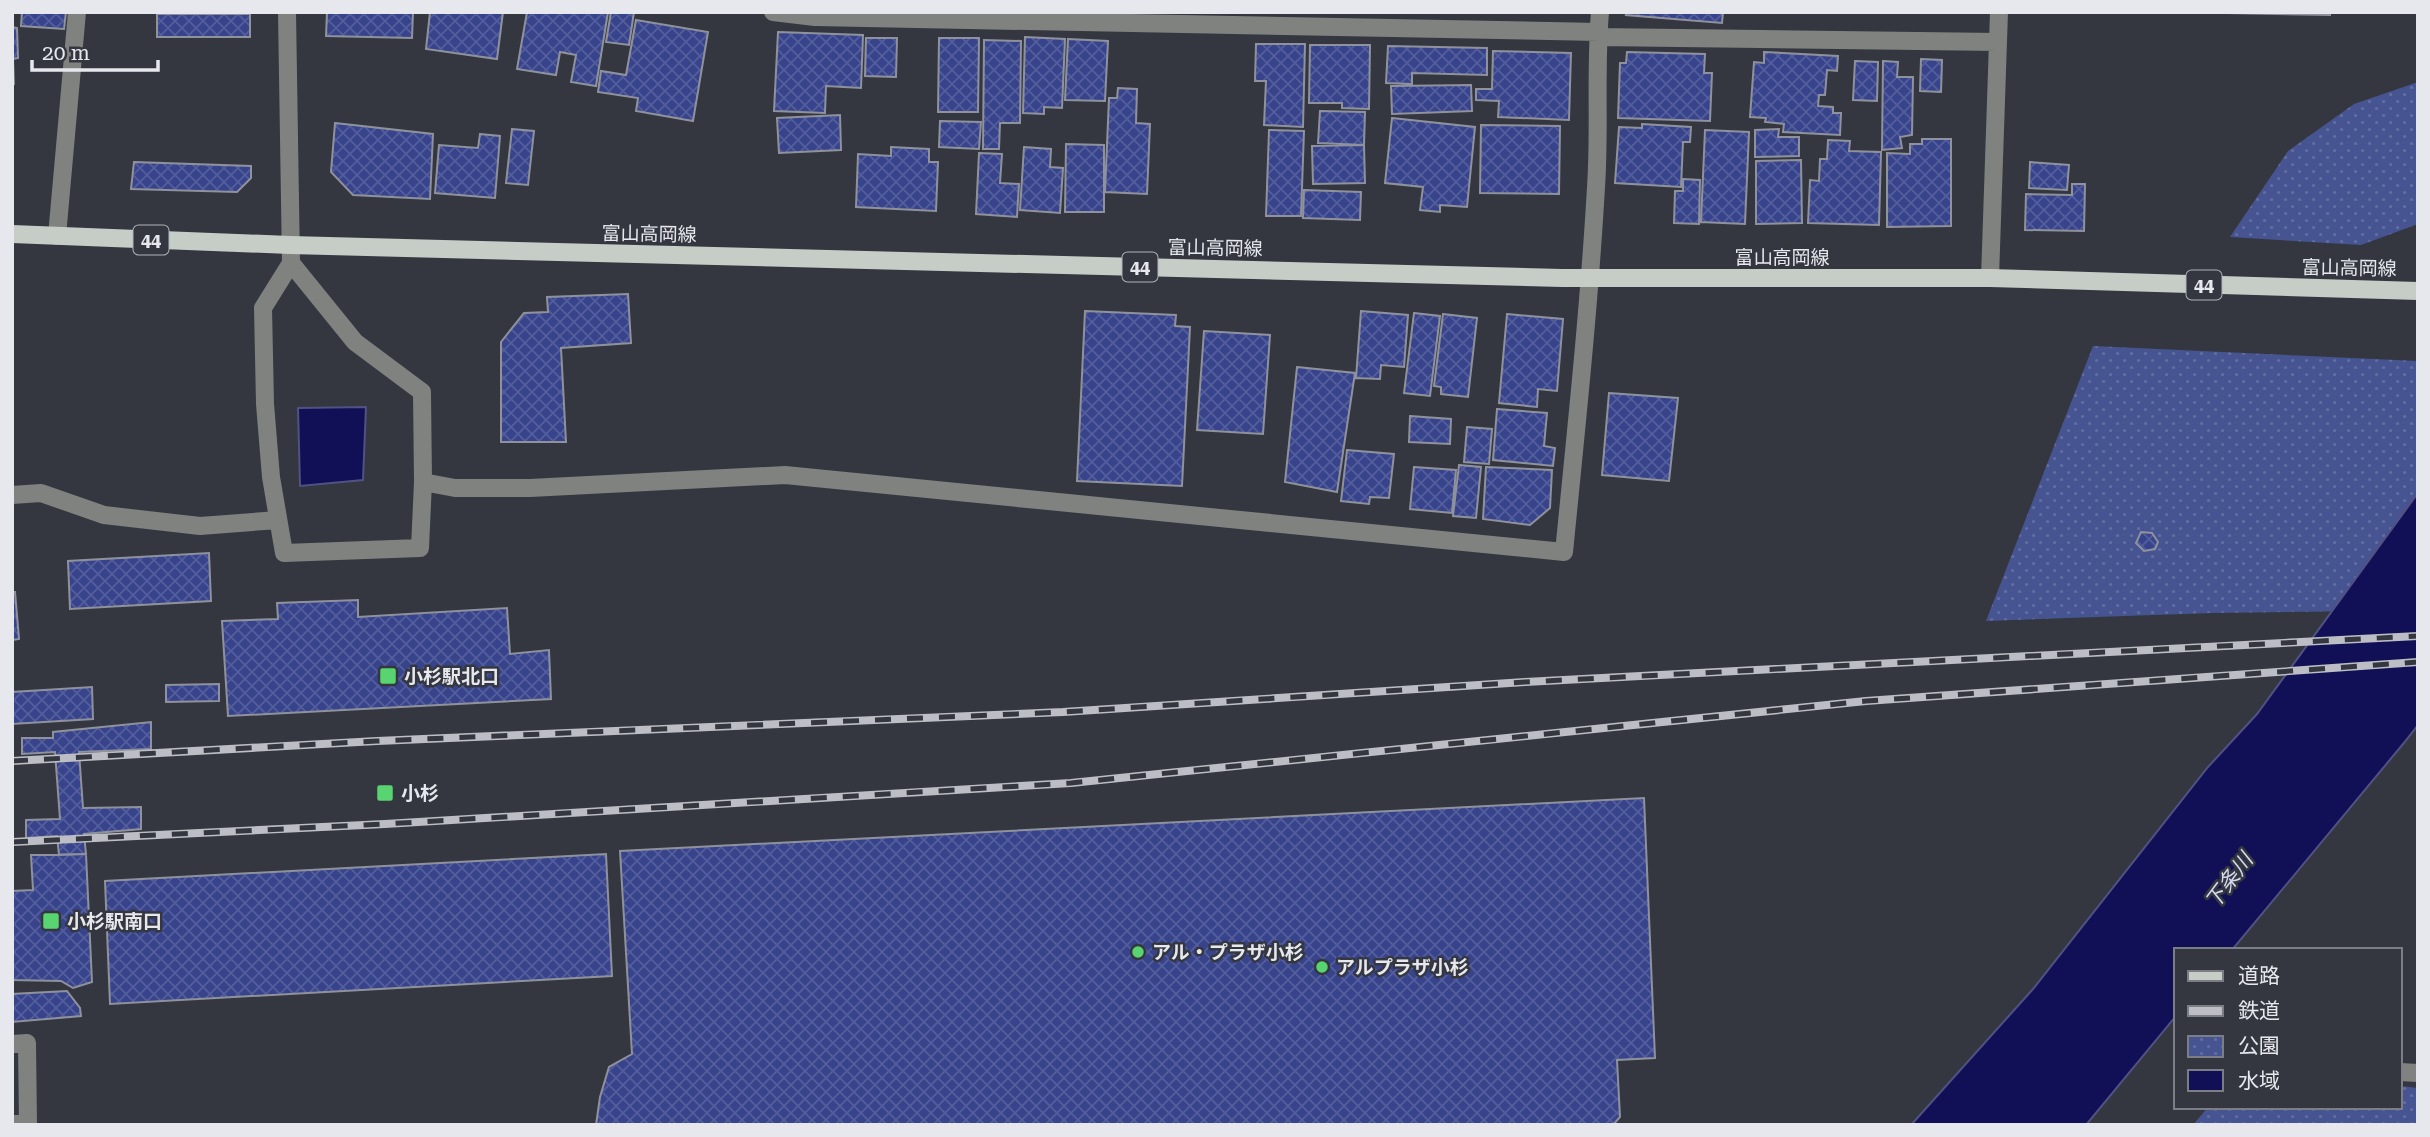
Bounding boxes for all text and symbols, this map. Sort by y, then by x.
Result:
scale bar [32,28,158,72]
text: 20 m [42,41,90,65]
street label: 富山高岡線 [601,222,697,246]
road number: 44 [134,226,168,254]
street label: 富山高岡線 [1167,236,1263,260]
street label: 富山高岡線 [1734,246,1830,269]
road number: 44 [1122,253,1158,282]
street label: 富山高岡線 [2301,256,2397,280]
road number: 44 [2186,270,2222,300]
place label: 小杉駅北口 [404,665,499,688]
marker: 小杉駅北口 [378,666,398,686]
place label: 小杉 [401,782,439,805]
marker: 小杉 [375,783,395,803]
water label: 下条川 [2200,847,2259,913]
place label: 小杉駅南口 [67,910,162,933]
marker: 小杉駅南口 [41,911,61,931]
place label: アル・プラザ小杉 [1152,941,1304,964]
marker: アル・プラザ小杉 [1130,944,1146,960]
legend [2174,948,2402,1109]
place label: アルプラザ小杉 [1336,956,1469,979]
marker: アルプラザ小杉 [1314,959,1330,975]
text: 道路 [2238,964,2280,988]
text: 鉄道 [2238,999,2280,1023]
text: 公園 [2238,1034,2280,1058]
text: 水域 [2238,1069,2280,1093]

